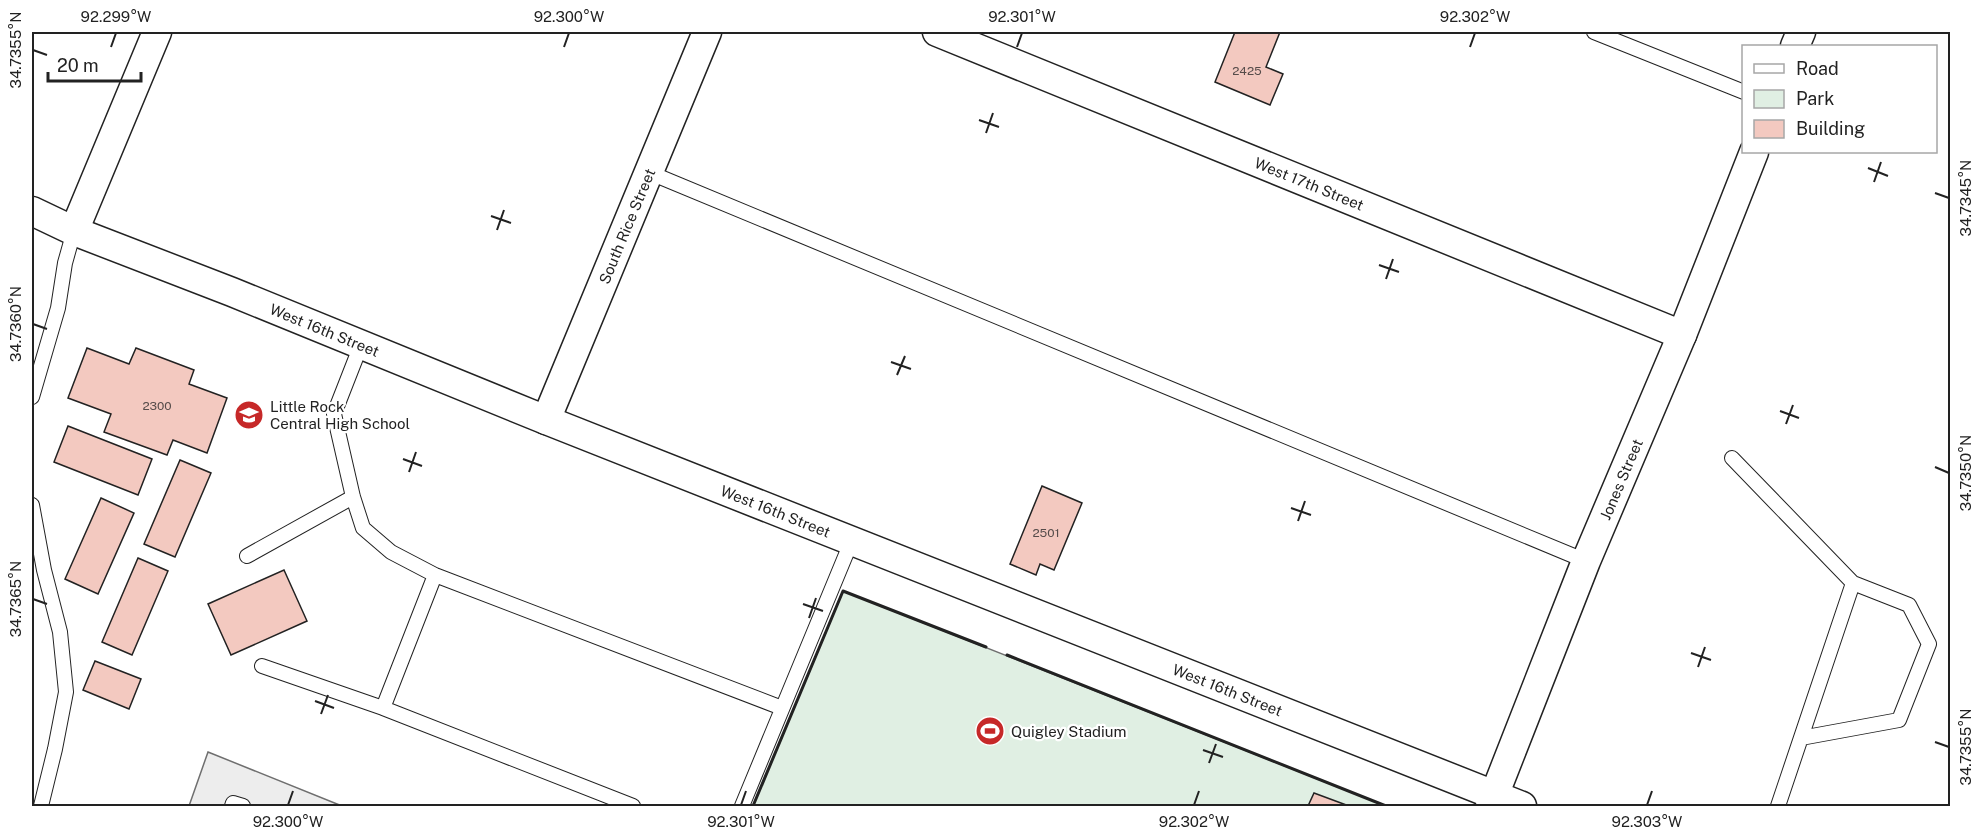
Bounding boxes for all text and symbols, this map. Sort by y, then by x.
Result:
text: 92.299°W [81,8,151,25]
text: 92.300°W [534,8,604,25]
text: 92.301°W [988,8,1056,25]
text: 92.302°W [1440,8,1510,25]
text: 34.7355°N [7,11,24,89]
scale bar [48,45,141,83]
legend [1742,45,1937,153]
text: 20 m [57,55,99,76]
text: Road [1796,58,1839,79]
house number: 2425 [1232,64,1262,78]
text: Park [1796,88,1834,109]
text: Building [1796,118,1865,139]
street label: West 17th Street [1252,154,1367,213]
text: 34.7345°N [1957,160,1974,236]
street label: South Rice Street [595,166,658,286]
text: 34.7360°N [7,286,24,362]
street label: West 16th Street [268,300,382,360]
place label: Little Rock Central High School [270,398,410,432]
house number: 2300 [142,399,172,413]
school or university icon: Little Rock Central High School [233,399,265,431]
text: 34.7350°N [1957,435,1974,511]
street label: Jones Street [1596,436,1646,522]
street label: West 16th Street [718,482,833,540]
house number: 2501 [1032,526,1060,540]
text: 34.7365°N [7,561,24,637]
street label: West 16th Street [1170,660,1285,719]
text: 34.7355°N [1957,708,1974,786]
sports icon: Quigley Stadium [974,715,1006,747]
place label: Quigley Stadium [1011,723,1127,740]
text: 92.300°W [253,813,323,830]
text: 92.301°W [707,813,775,830]
text: 92.302°W [1159,813,1229,830]
text: 92.303°W [1612,813,1682,830]

